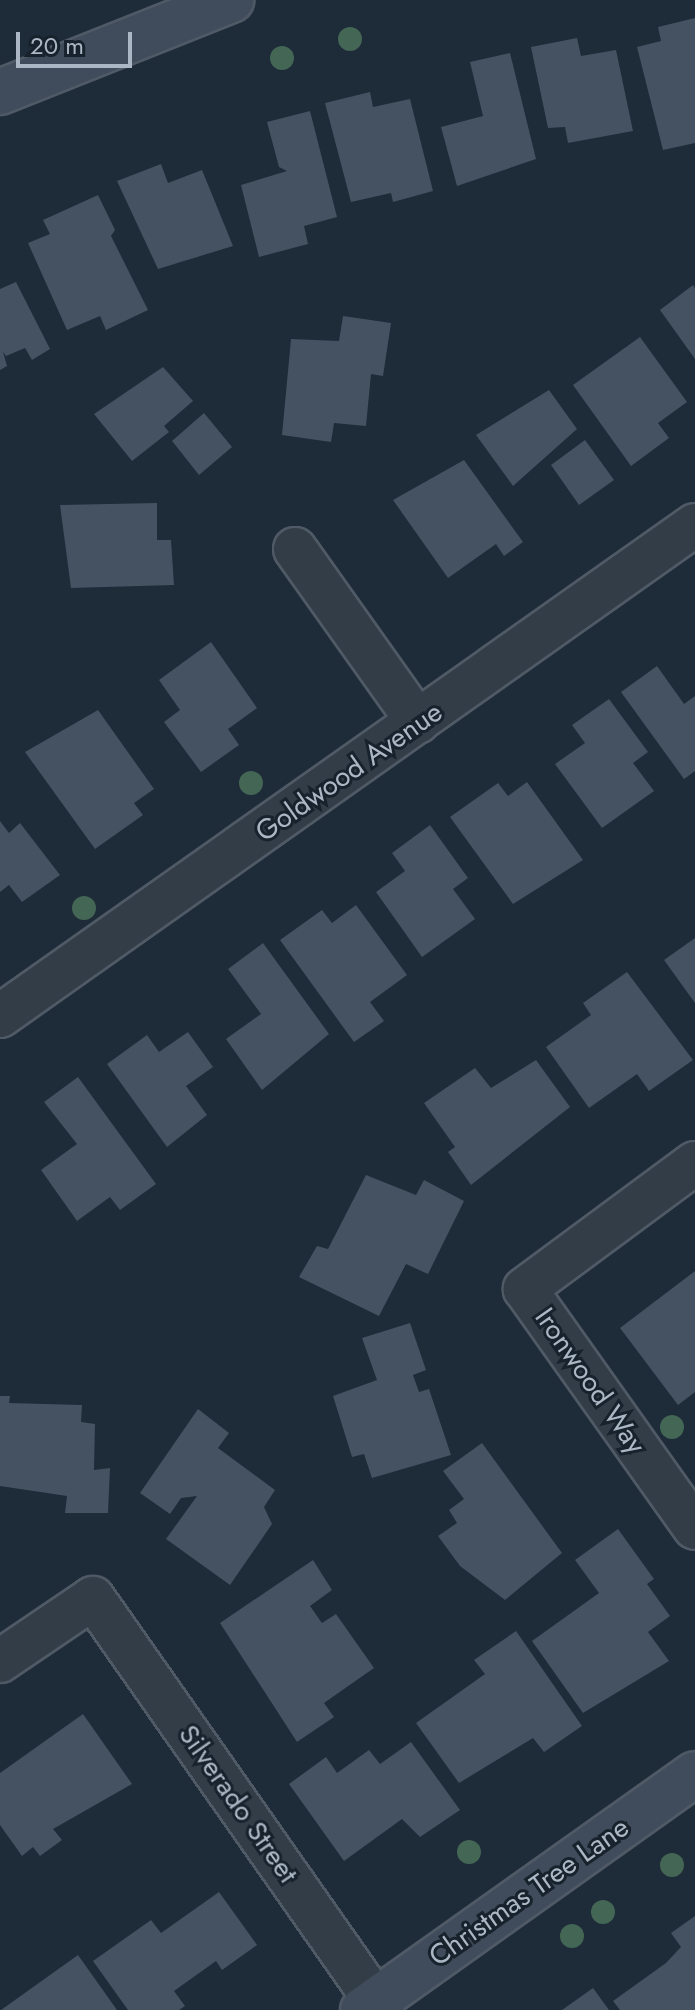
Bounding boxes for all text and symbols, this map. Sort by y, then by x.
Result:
scale bar [20,16,136,66]
text: 20 m [30,28,84,63]
street label: Goldwood Avenue [249,695,449,849]
street label: Ironwood Way [527,1302,653,1460]
street label: Silverado Street [171,1719,305,1889]
street label: Christmas Tree Lane [423,1811,635,1973]

